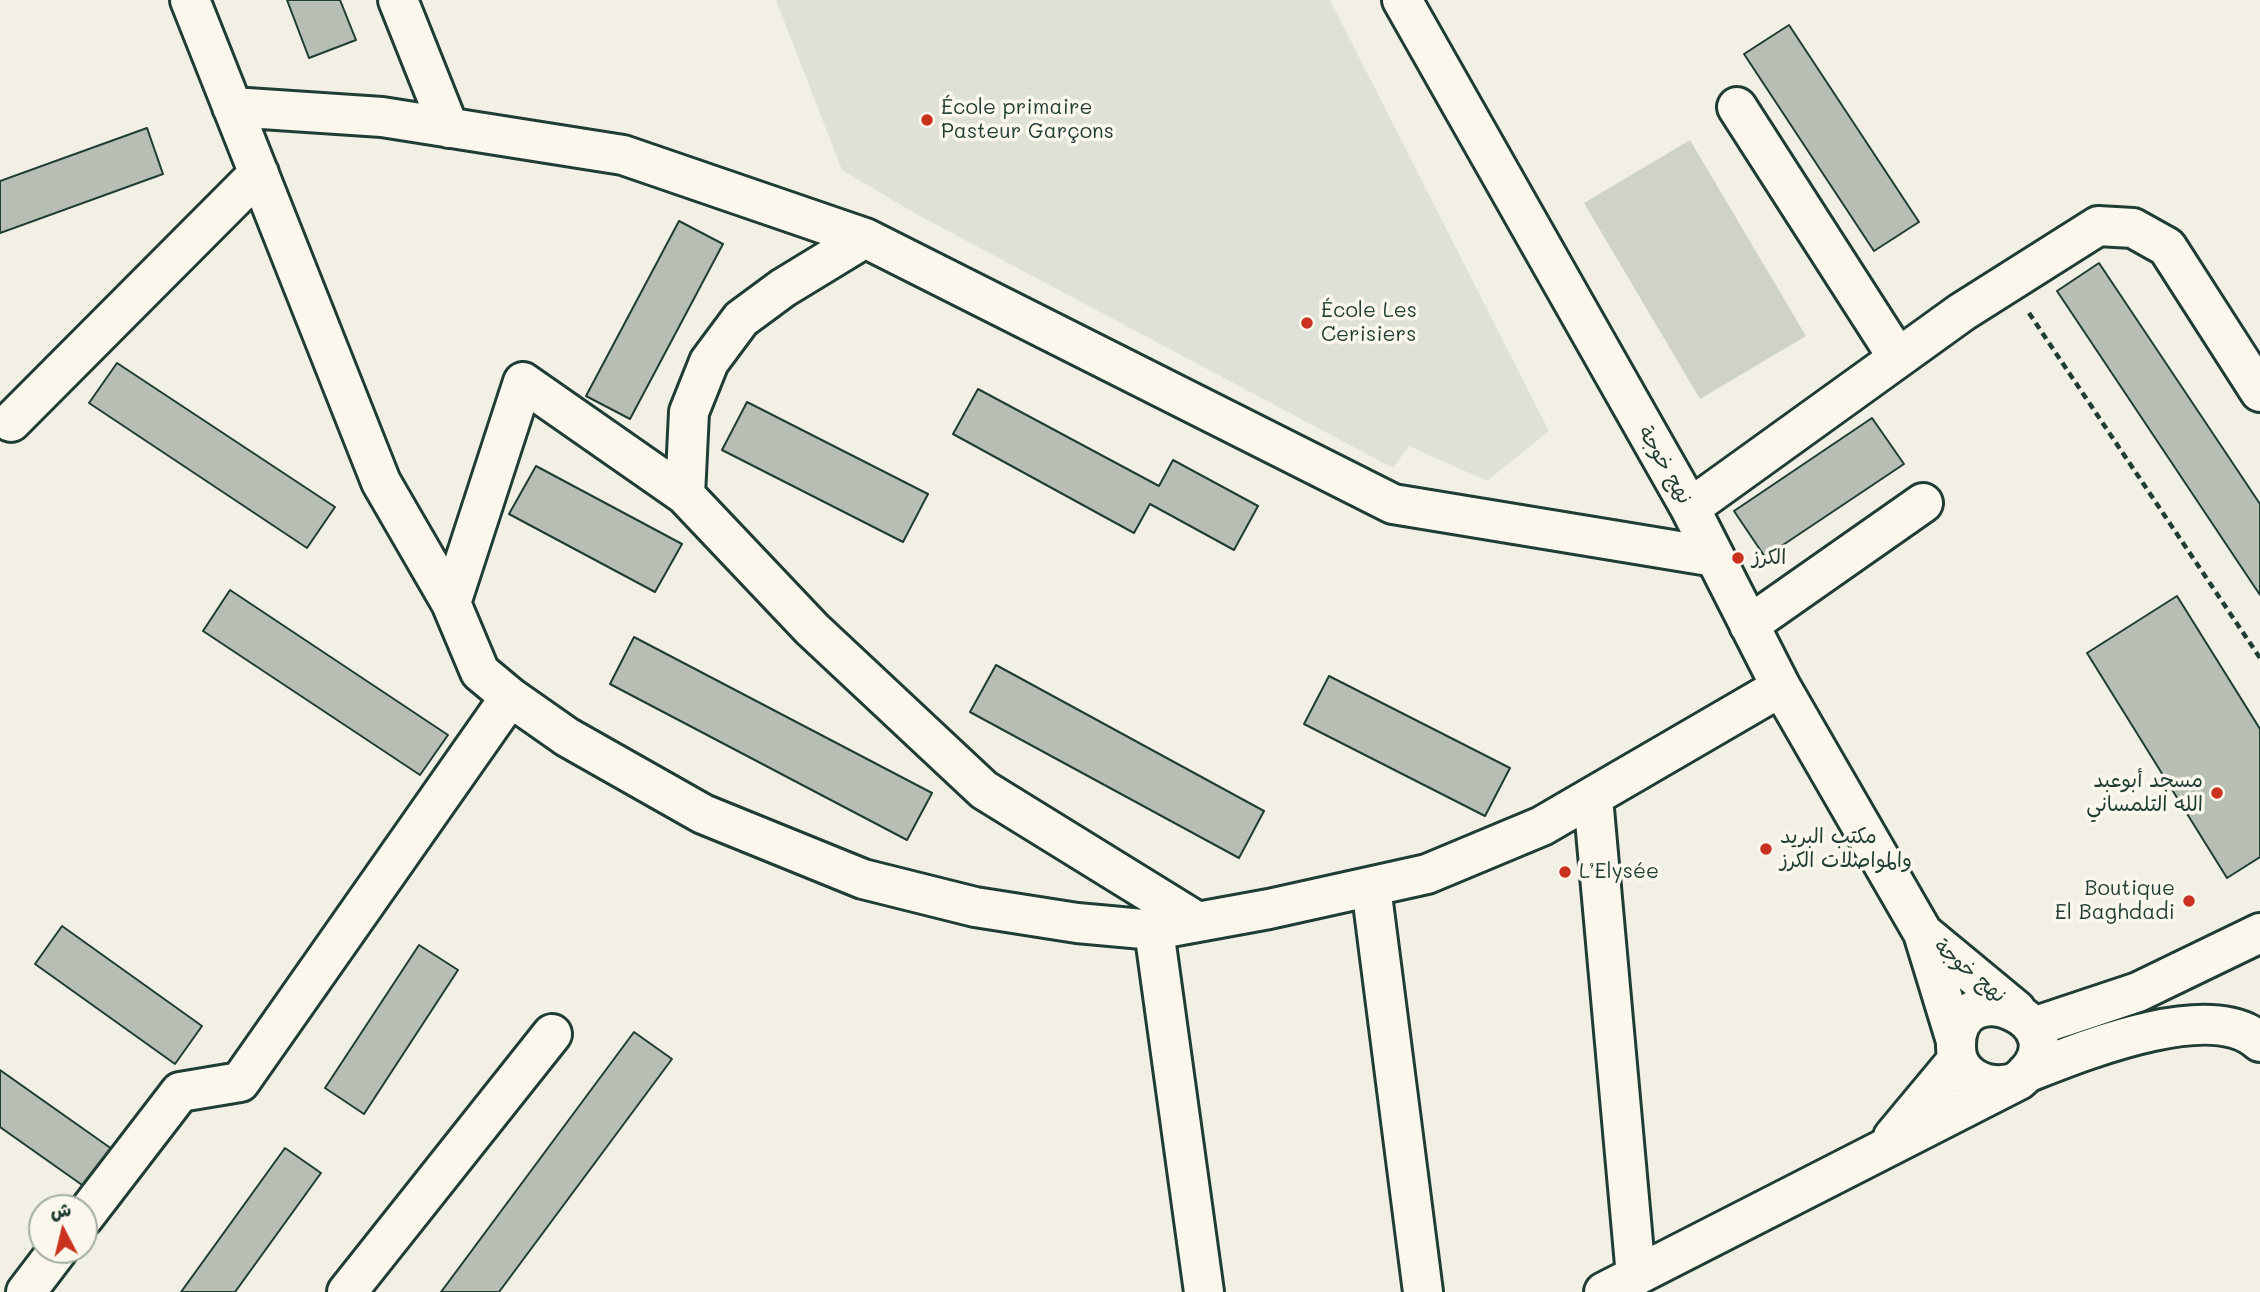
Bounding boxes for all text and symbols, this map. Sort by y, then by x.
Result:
place label: École primaire Pasteur Garçons [941,95,1114,145]
marker: École primaire Pasteur Garçons [919,112,935,128]
place label: École Les Cerisiers [1321,298,1417,348]
marker: École Les Cerisiers [1299,315,1315,331]
street label: نهج خوجة [1633,421,1697,509]
place label: الكرز [1752,545,1786,571]
marker: الكرز [1730,550,1746,566]
place label: مسجد أبوعبد الله التلمساني [2086,768,2203,818]
marker: مسجد أبوعبد الله التلمساني [2209,785,2225,801]
place label: مكتب البريد والمواصلات الكرز [1780,824,1912,874]
marker: مكتب البريد والمواصلات الكرز [1758,841,1774,857]
place label: L’Elysée [1579,859,1659,885]
marker: L’Elysée [1557,864,1573,880]
place label: Boutique El Baghdadi [2055,876,2175,926]
marker: Boutique El Baghdadi [2181,893,2197,909]
street label: نهج خوجة [1929,934,2011,1008]
north arrow [28,1194,98,1264]
text: ش [49,1196,73,1223]

